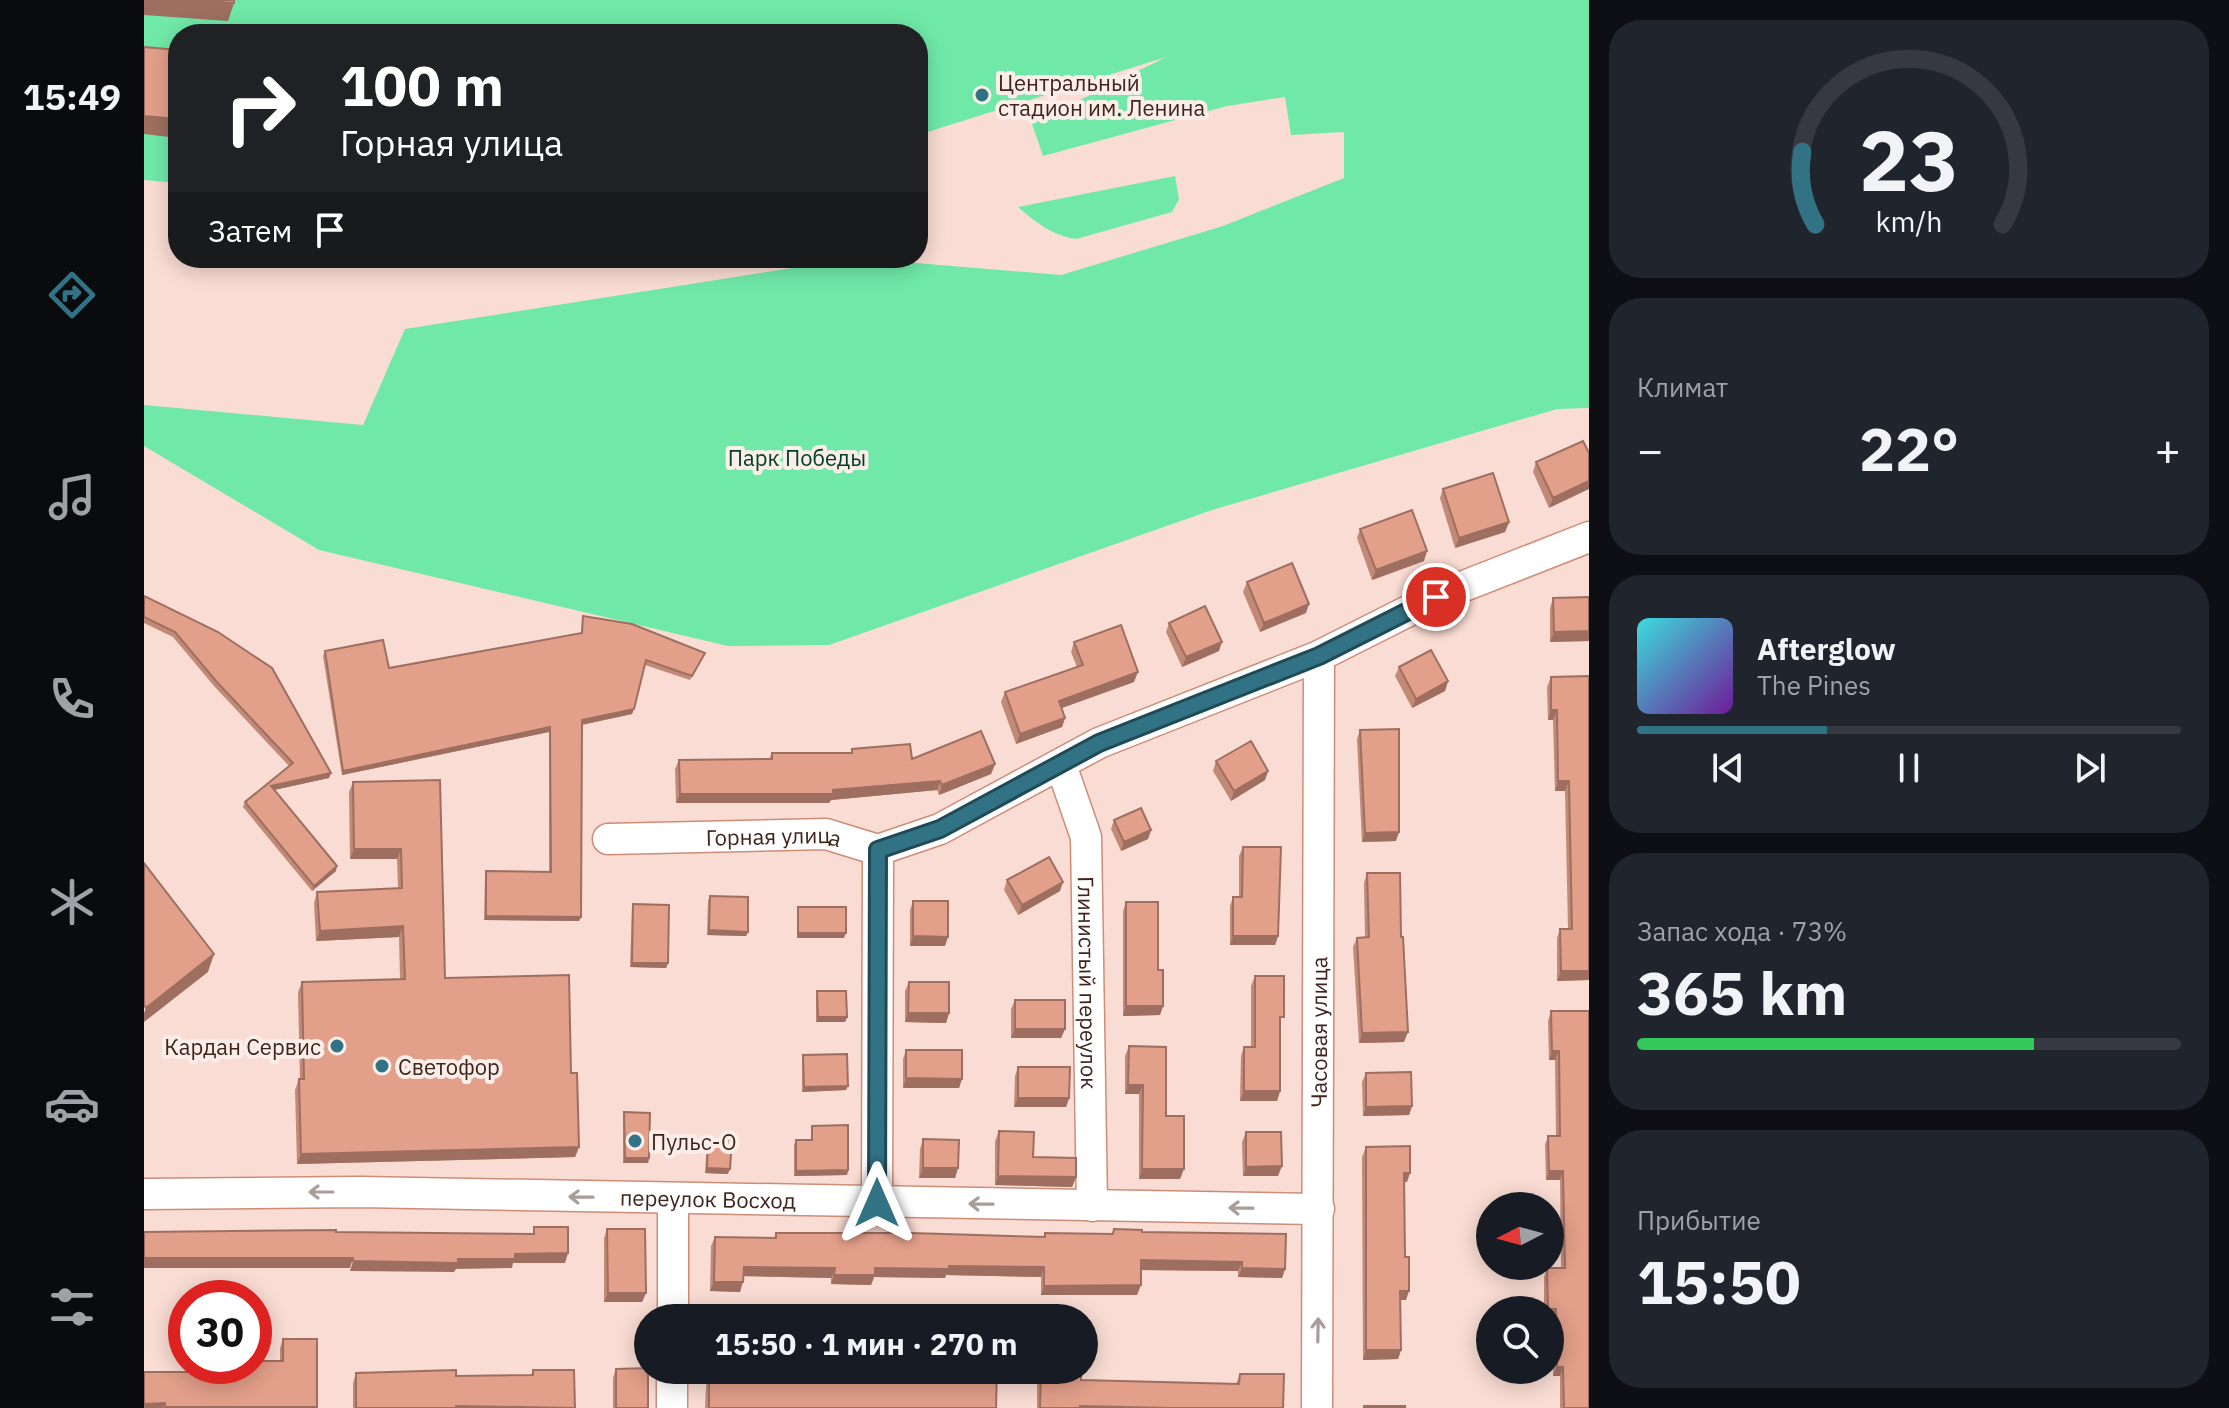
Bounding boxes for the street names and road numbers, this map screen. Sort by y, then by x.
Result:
street label: Горная улица [705,819,846,853]
street label: Глинистый переулок [1072,876,1105,1090]
street label: Часовая улица [1303,956,1333,1108]
street label: переулок Восход [620,1182,796,1214]

